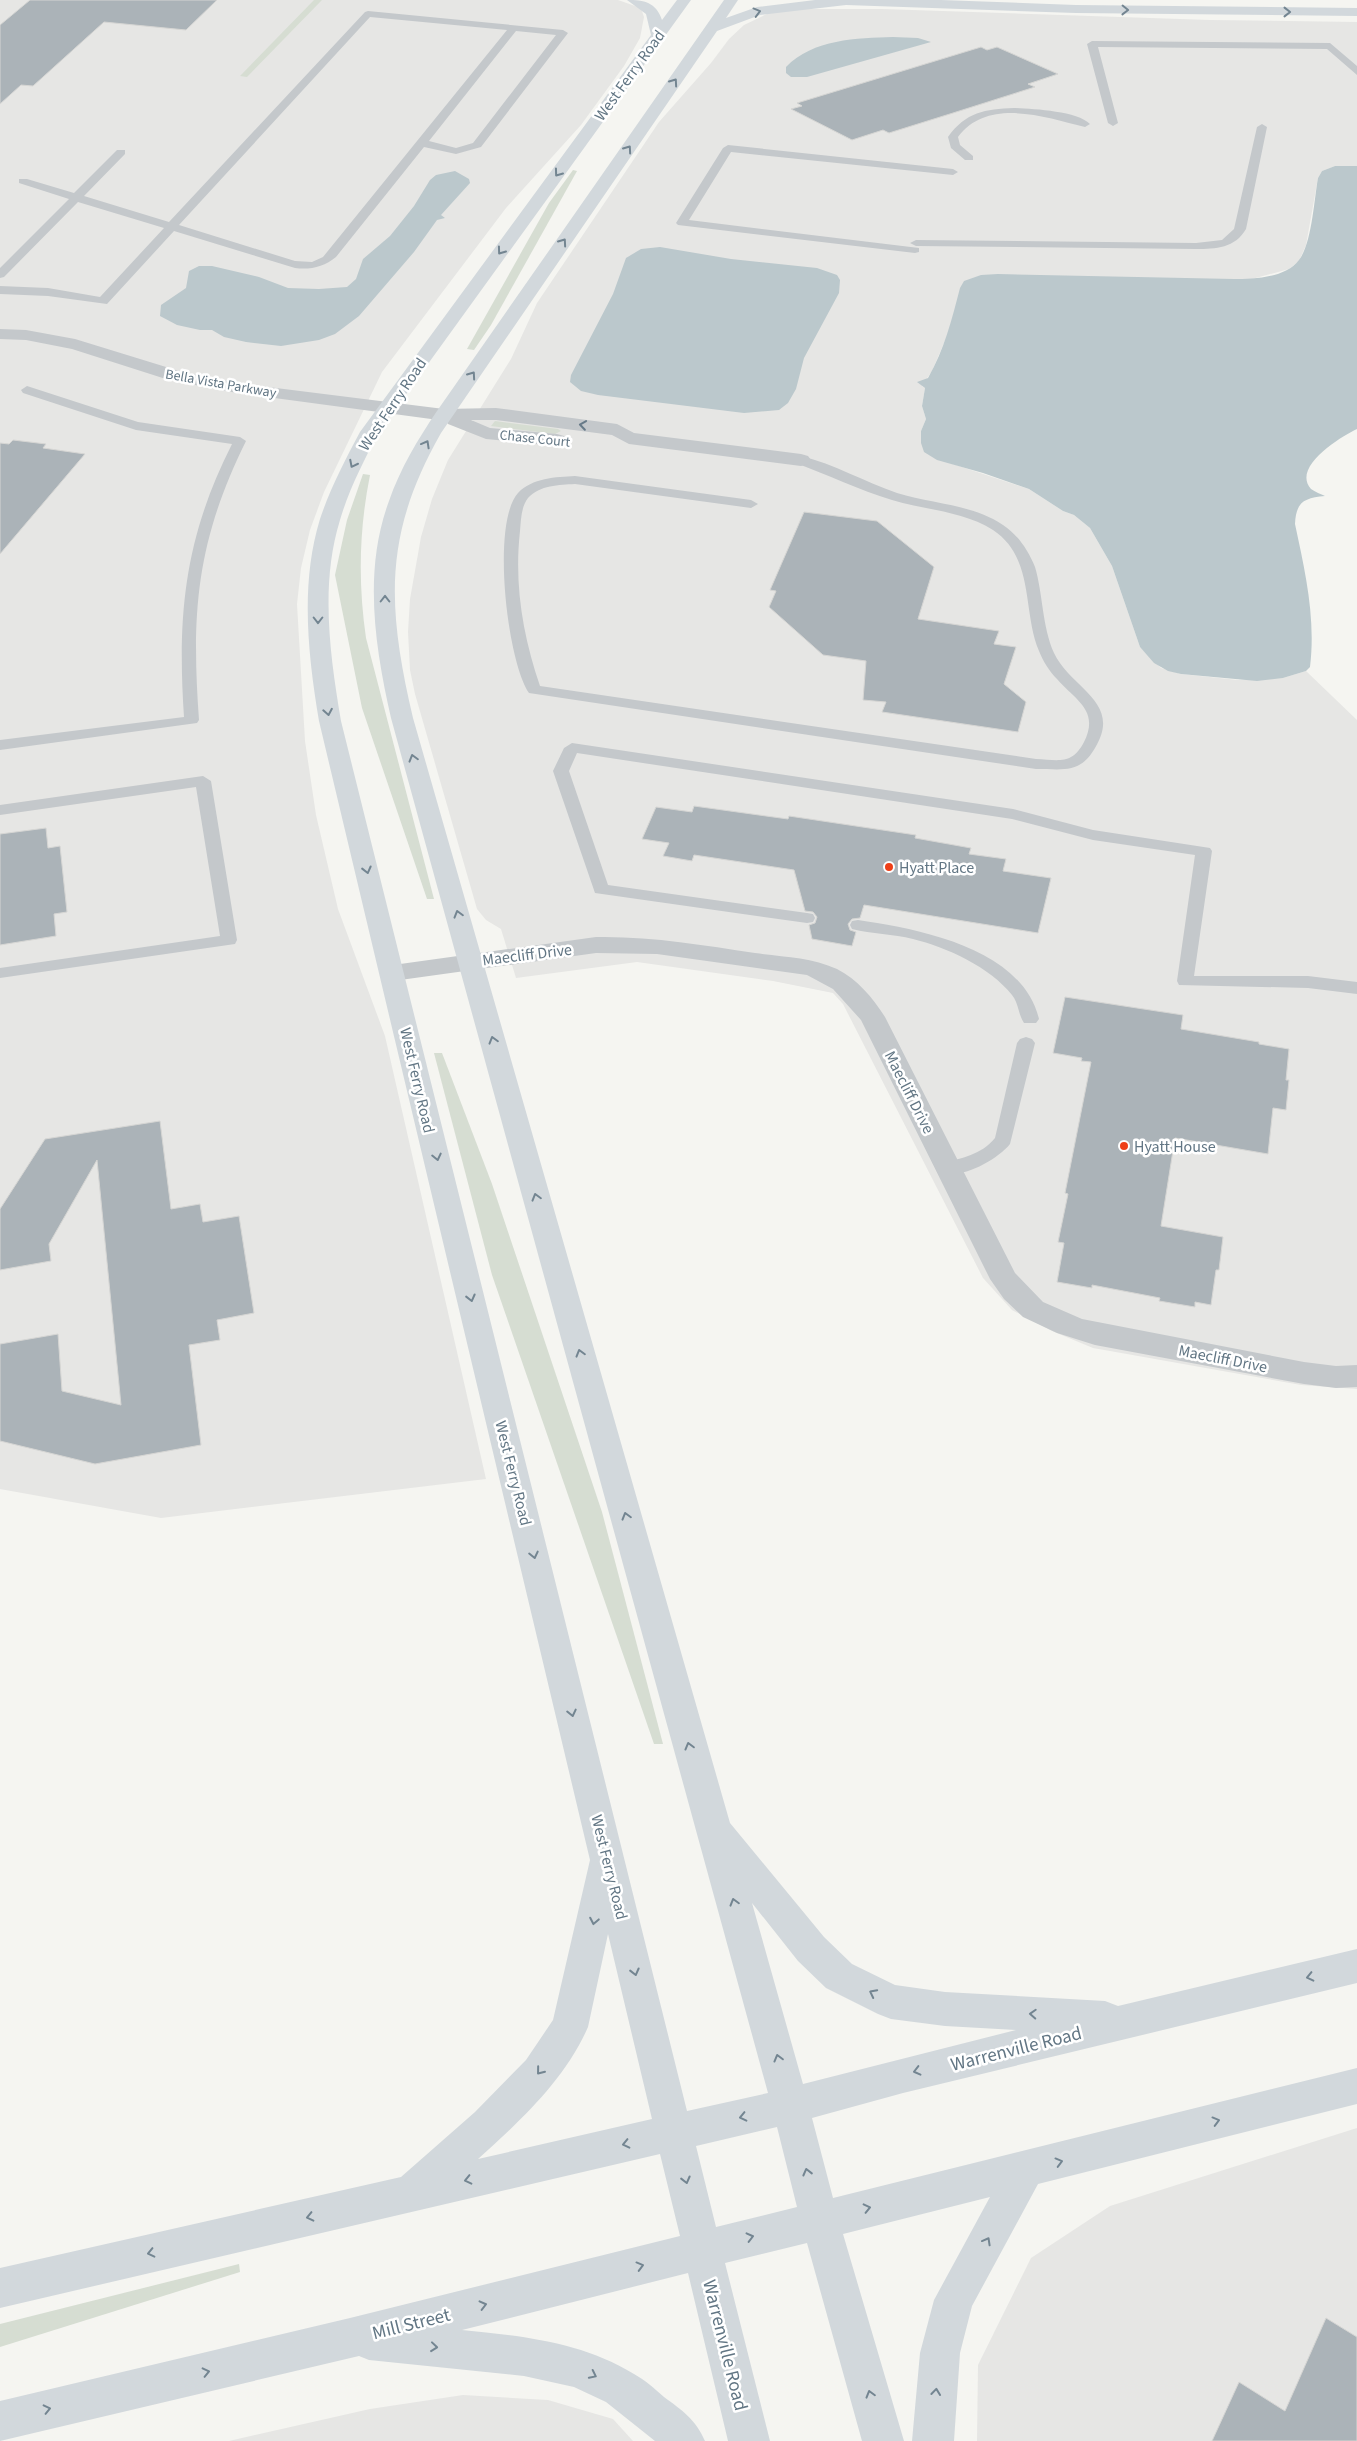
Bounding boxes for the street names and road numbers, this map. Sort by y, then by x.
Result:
street label: West Ferry Road [589,26,670,126]
street label: West Ferry Road [354,354,432,455]
street label: Bella Vista Parkway [164,364,278,404]
street label: Chase Court [499,425,572,453]
street label: Maecliff Drive [481,939,573,971]
street label: West Ferry Road [394,1025,440,1135]
street label: Maecliff Drive [879,1047,939,1138]
street label: Maecliff Drive [1177,1340,1269,1378]
street label: West Ferry Road [489,1418,537,1528]
street label: West Ferry Road [585,1812,633,1922]
street label: Warrenville Road [948,2020,1085,2079]
street label: Warrenville Road [695,2277,754,2414]
street label: Mill Street [369,2302,454,2347]

